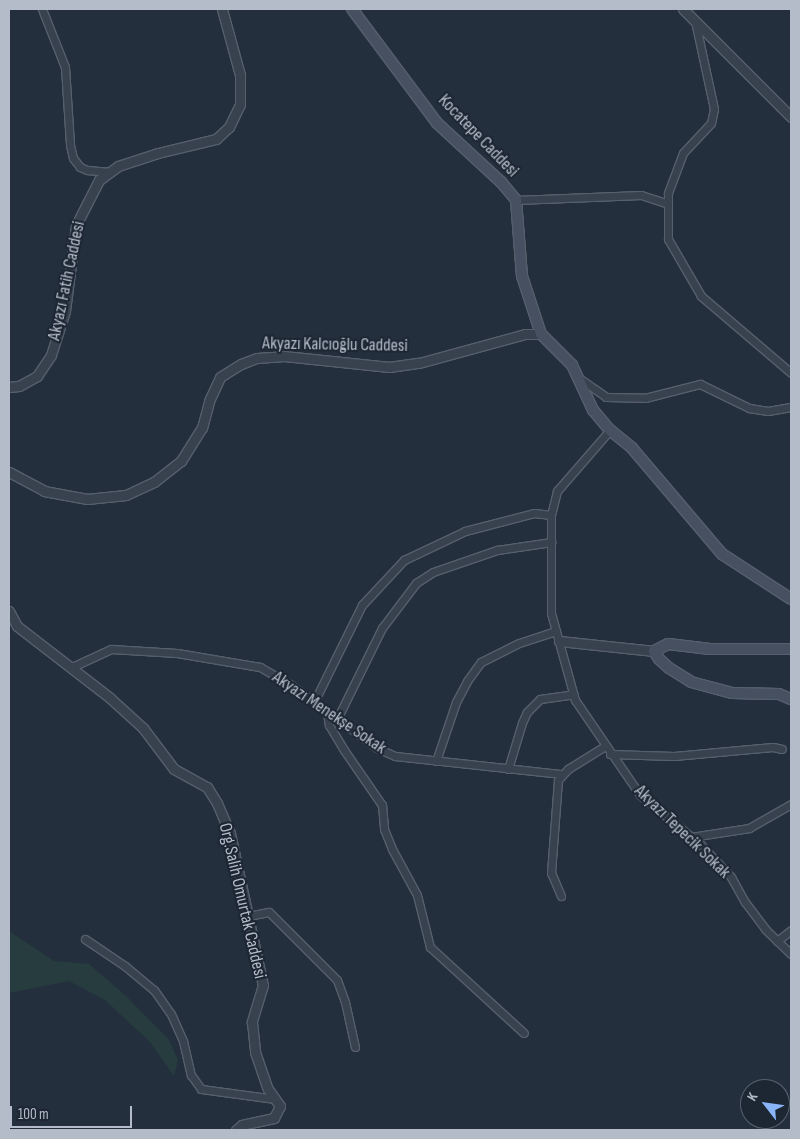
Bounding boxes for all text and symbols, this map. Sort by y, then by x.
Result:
street label: Kocatepe Caddesi [433,90,523,182]
street label: Akyazı Fatih Caddesi [44,219,90,343]
street label: Akyazı Kalcıoğlu Caddesi [262,333,408,357]
street label: Akyazı Menekşe Sokak [268,667,390,759]
street label: Akyazı Tepecik Sokak [629,781,735,883]
street label: Org.Salih Omurtak Caddesi [214,821,270,981]
north arrow [740,1079,790,1129]
text: K [743,1090,762,1104]
scale bar [12,1096,135,1128]
text: 100 m [18,1105,49,1124]

